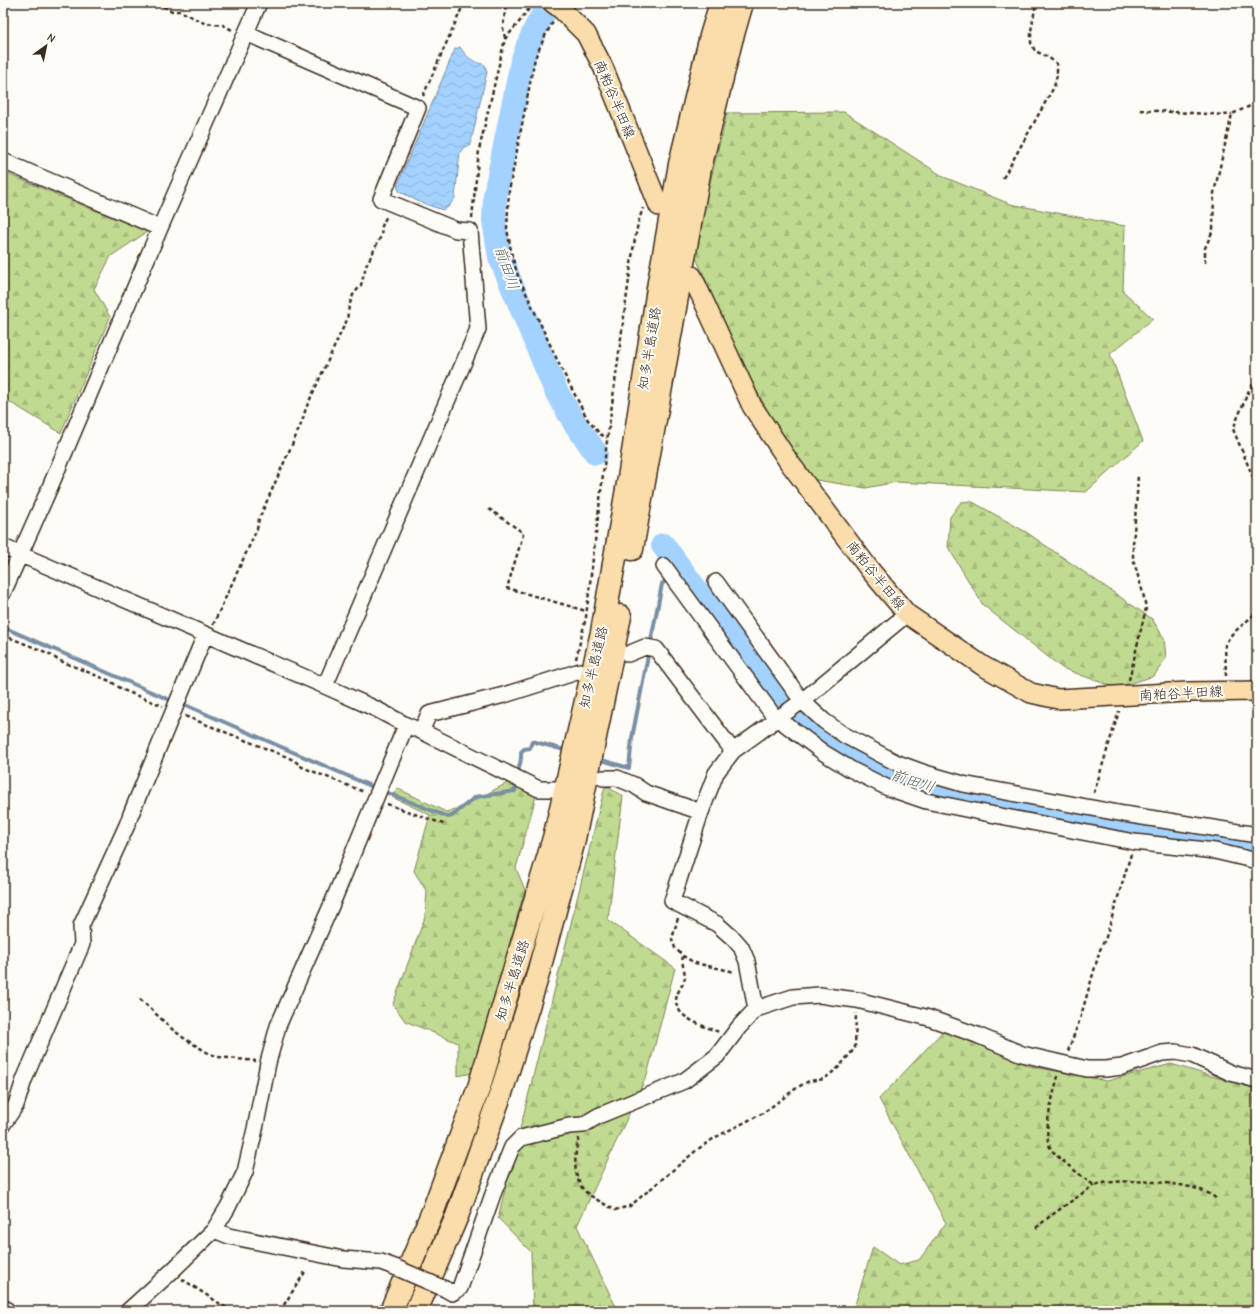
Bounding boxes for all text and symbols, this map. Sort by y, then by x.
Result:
north arrow [26,26,66,66]
text: N [45,31,58,45]
street label: 南粕谷半田線 [590,57,639,141]
water label: 前田川 [491,244,523,292]
street label: 知多半島道路 [635,305,664,391]
street label: 南粕谷半田線 [843,537,909,613]
street label: 知多半島道路 [576,624,611,710]
street label: 南粕谷半田線 [1139,683,1223,704]
water label: 前田川 [889,765,937,797]
street label: 知多半島道路 [492,937,533,1023]

